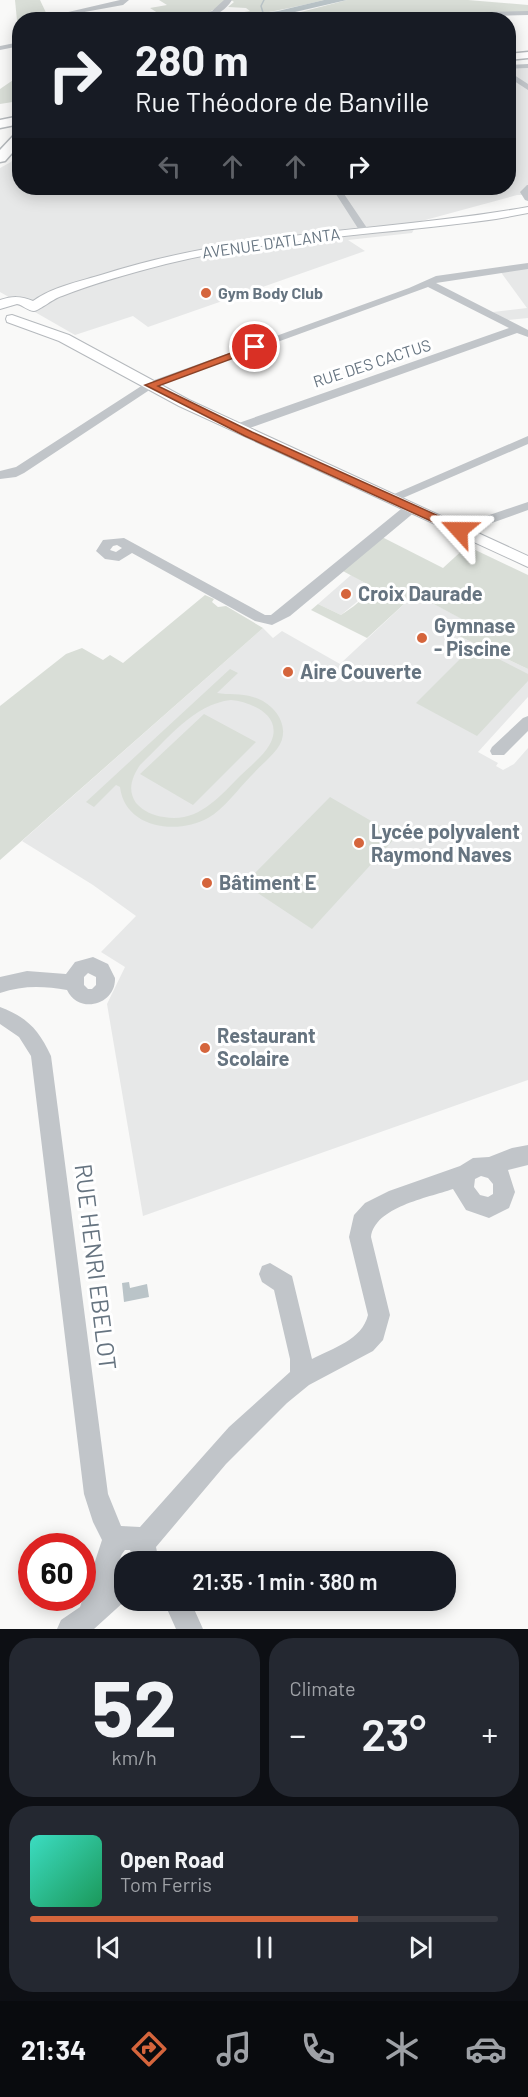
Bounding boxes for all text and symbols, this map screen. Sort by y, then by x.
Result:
text: 280 m [135,34,249,84]
icon: right [36,36,114,114]
text: Rue Théodore de Banville [135,85,430,117]
icon: left [153,150,186,183]
icon: ahead [216,150,249,183]
icon: ahead [279,150,312,183]
icon: right [342,150,375,183]
street label: AVENUE D'ATLANTA [201,223,341,262]
place label: Gym Body Club [218,283,323,302]
marker: Gym Body Club [199,286,213,300]
pin [229,321,280,372]
icon: arrive [238,330,271,363]
street label: RUE DES CACTUS [311,335,433,391]
position arrow [427,498,491,562]
place label: Croix Daurade [358,581,483,605]
marker: Croix Daurade [339,587,353,601]
place label: Gymnase - Piscine [434,613,516,660]
marker: Gymnase - Piscine [415,631,429,645]
place label: Aire Couverte [300,659,422,683]
marker: Aire Couverte [281,665,295,679]
place label: Lycée polyvalent Raymond Naves [371,819,520,866]
marker: Lycée polyvalent Raymond Naves [352,836,366,850]
place label: Bâtiment E [219,870,316,894]
marker: Bâtiment E [200,876,214,890]
place label: Restaurant Scolaire [217,1023,316,1070]
marker: Restaurant Scolaire [198,1041,212,1055]
street label: RUE HENRI EBELOT [69,1162,124,1372]
speed limit sign: 60 [18,1533,96,1611]
text: 21:35 · 1 min · 380 m [193,1568,377,1594]
text: 52 [91,1659,177,1753]
text: Climate [290,1676,356,1700]
text: 23° [361,1706,426,1760]
text: − [290,1714,306,1754]
text: + [482,1714,498,1754]
text: km/h [112,1745,157,1769]
text: Open Road [120,1846,224,1872]
text: Tom Ferris [120,1872,212,1896]
icon: previous [92,1931,125,1964]
icon: pause [248,1931,281,1964]
icon: next [404,1931,437,1964]
icon: directions [128,2028,170,2070]
icon: music [213,2028,255,2070]
icon: phone [297,2028,339,2070]
icon: climate [381,2028,423,2070]
icon: car [465,2028,507,2070]
text: 21:34 [21,2033,86,2065]

